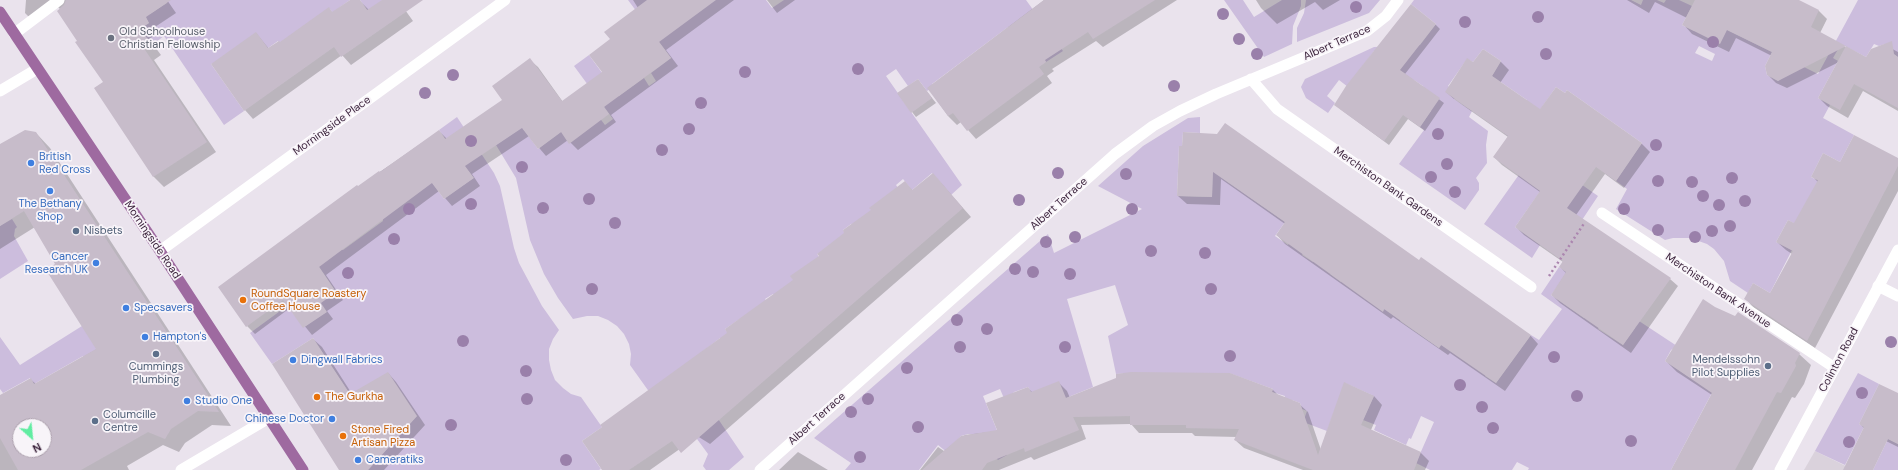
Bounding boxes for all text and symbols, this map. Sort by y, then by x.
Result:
street label: Albert Terrace [1301,22,1373,64]
place label: Old Schoolhouse Christian Fellowship [119,25,220,51]
marker: Old Schoolhouse Christian Fellowship [106,33,116,43]
street label: Morningside Place [291,93,373,159]
street label: Merchiston Bank Gardens [1331,144,1445,230]
place label: British Red Cross [39,150,91,176]
marker: British Red Cross [26,158,36,168]
street label: Albert Terrace [1028,175,1090,233]
marker: The Bethany Shop [45,186,55,196]
place label: The Bethany Shop [18,197,82,223]
street label: Morningside Road [121,199,183,281]
place label: Nisbets [84,224,123,238]
marker: Nisbets [71,226,81,236]
place label: Cancer Research UK [25,250,88,276]
street label: Merchiston Bank Avenue [1663,251,1773,331]
marker: Cancer Research UK [91,258,101,268]
place label: RoundSquare Roastery Coffee House [251,287,366,313]
marker: RoundSquare Roastery Coffee House [238,295,248,305]
place label: Specsavers [134,301,192,315]
marker: Specsavers [121,303,131,313]
street label: Colinton Road [1816,325,1862,395]
place label: Hampton's [153,330,207,344]
marker: Hampton's [140,332,150,342]
marker: Cummings Plumbing [151,349,161,359]
place label: Dingwall Fabrics [301,353,383,367]
place label: Mendelssohn Pilot Supplies [1692,353,1760,379]
marker: Dingwall Fabrics [288,355,298,365]
place label: Cummings Plumbing [129,360,183,386]
marker: Mendelssohn Pilot Supplies [1763,361,1773,371]
place label: The Gurkha [325,390,383,404]
street label: Albert Terrace [786,390,848,448]
marker: The Gurkha [312,392,322,402]
place label: Studio One [195,394,252,408]
marker: Studio One [182,396,192,406]
place label: Columcille Centre [103,408,156,434]
place label: Chinese Doctor [245,412,324,426]
marker: Chinese Doctor [327,414,337,424]
marker: Columcille Centre [90,416,100,426]
north arrow [12,418,52,458]
place label: Stone Fired Artisan Pizza [351,423,415,449]
marker: Stone Fired Artisan Pizza [338,431,348,441]
text: N [30,440,44,456]
place label: Cameratiks [366,453,424,467]
marker: Cameratiks [353,455,363,465]

